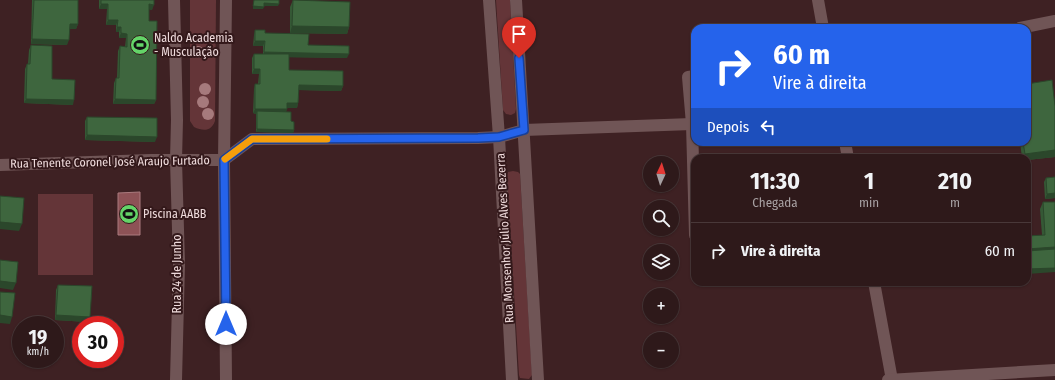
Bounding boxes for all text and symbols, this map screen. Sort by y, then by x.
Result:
pin [502,17,536,58]
icon: arrive [508,23,530,45]
place label: Naldo Academia - Musculação [154,31,234,59]
sports icon: Naldo Academia - Musculação [129,34,151,56]
text: 60 m [773,38,830,71]
icon: right [707,40,759,92]
text: Vire à direita [773,72,867,94]
icon: left [757,116,779,138]
text: Depois [707,118,749,136]
street label: Rua Tenente Coronel José Araujo Furtado [10,153,210,171]
street label: Rua Monsenhor Júlio Alves Bezerra [494,153,516,323]
north arrow [643,156,679,192]
map controls [643,156,679,368]
text: 11:30 [750,167,800,195]
text: 1 [864,167,874,195]
text: 210 [938,167,972,195]
text: Chegada [752,195,798,210]
text: min [859,195,879,210]
text: m [950,195,960,210]
button: search [643,200,679,236]
sports icon: Piscina AABB [118,203,140,225]
place label: Piscina AABB [143,207,207,221]
street label: Rua 24 de Junho [170,235,184,313]
icon: right [707,240,729,262]
text: Vire à direita [741,242,820,260]
text: 60 m [985,242,1015,260]
button: layers [643,244,679,280]
button: + [643,288,679,324]
position arrow [205,303,247,345]
speed limit sign: 30 [72,316,124,368]
text: 19 [29,325,47,349]
button: − [643,332,679,368]
text: km/h [27,346,49,358]

